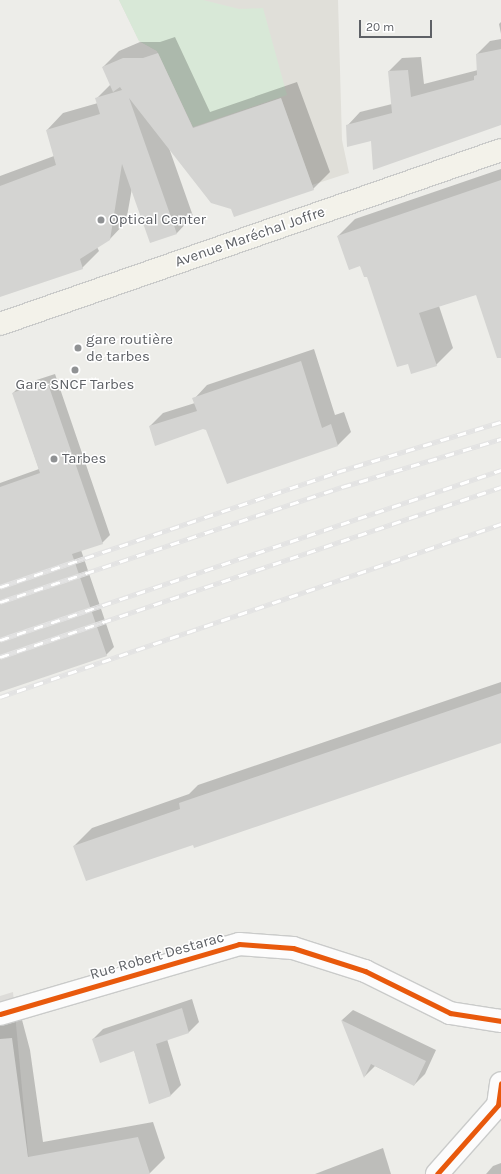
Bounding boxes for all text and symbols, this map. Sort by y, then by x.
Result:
scale bar [361,12,434,38]
text: 20 m [366,20,394,34]
street label: Avenue Maréchal Joffre [173,203,327,271]
place label: Optical Center [109,211,206,229]
marker: Optical Center [96,215,106,225]
place label: gare routière de tarbes [86,330,173,365]
marker: gare routière de tarbes [73,343,83,353]
marker: Gare SNCF Tarbes [70,365,80,375]
place label: Gare SNCF Tarbes [16,376,134,394]
place label: Tarbes [62,450,106,468]
marker: Tarbes [49,454,59,464]
street label: Rue Robert Destarac [88,928,226,984]

